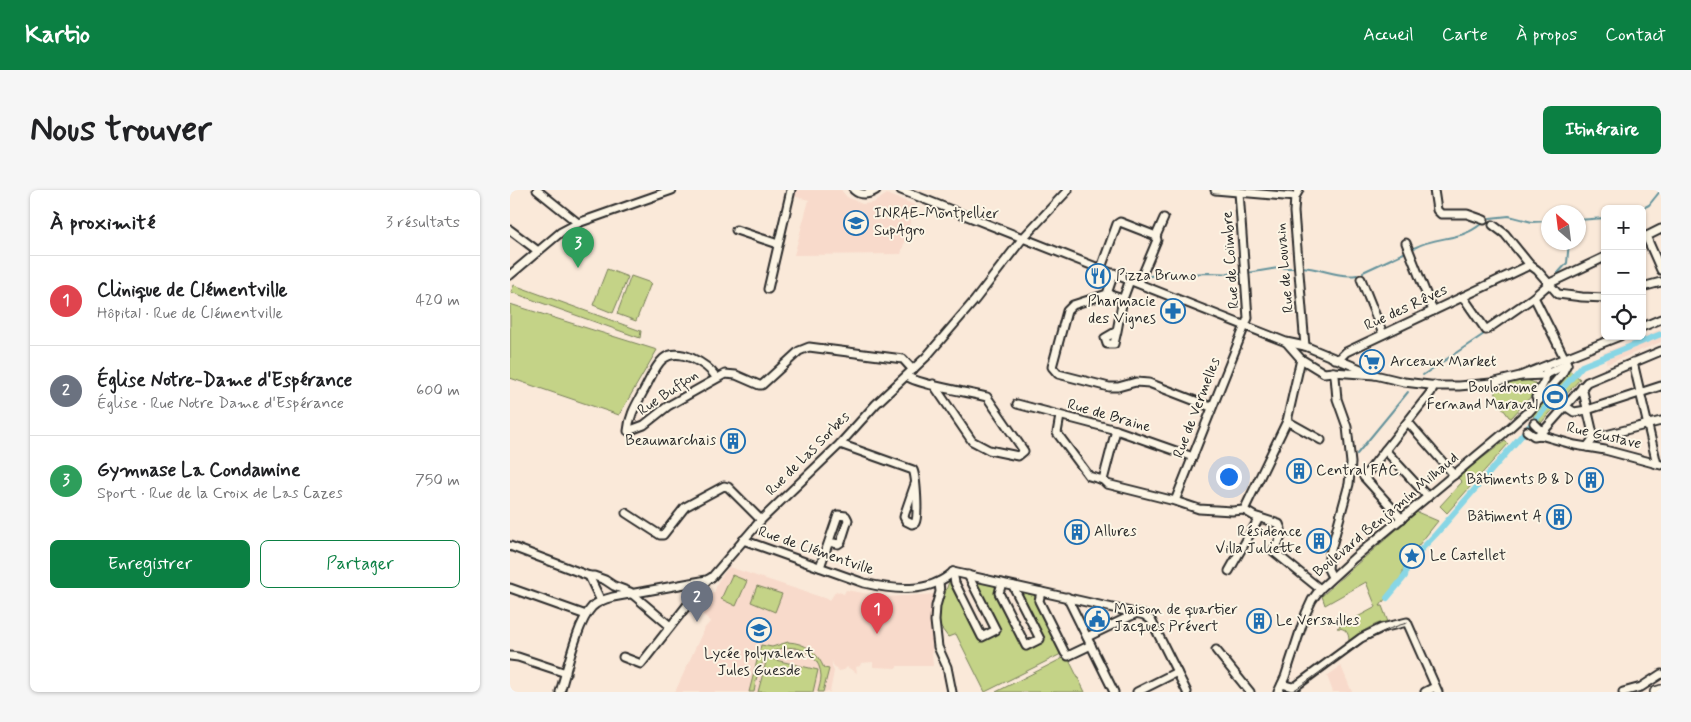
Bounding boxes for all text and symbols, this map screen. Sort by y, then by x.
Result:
text: Kartio [25,20,90,51]
text: Accueil [1363,23,1414,47]
text: Carte [1442,23,1488,47]
text: À propos [1516,23,1577,47]
text: Contact [1605,23,1666,47]
button: Itinéraire [1543,106,1661,154]
text: Nous trouver [30,107,212,153]
place label: INRAE-Montpellier SupAgro [874,204,999,242]
north arrow [1541,205,1586,250]
map controls [1601,205,1646,340]
button: + [1601,205,1646,250]
text: À proximité [50,209,156,237]
school or university icon: INRAE-Montpellier SupAgro [843,210,869,236]
street label: Rue de Coïmbre [1218,210,1244,310]
text: 3 résultats [386,212,460,233]
street label: Rue de Louvain [1271,222,1299,314]
pin: 3 [562,227,594,268]
button: − [1601,250,1646,295]
restaurant icon: Pizza Bruno [1085,263,1111,289]
place label: Pizza Bruno [1116,266,1196,286]
text: Clinique de Clémentville [97,278,288,303]
street label: Rue des Rêves [1361,280,1451,336]
text: 1 [62,290,70,311]
text: 420 m [416,290,460,311]
place label: Pharmacie des Vignes [1087,292,1156,329]
button: locate [1601,295,1646,340]
pharmacy icon: Pharmacie des Vignes [1160,298,1186,324]
text: Hôpital · Rue de Clémentville [97,303,283,324]
supermarket icon: Arceaux Market [1359,349,1385,375]
place label: Arceaux Market [1390,352,1497,372]
street label: Rue de Vermelles [1169,354,1226,461]
street label: Rue Buffon [634,365,703,422]
text: Église Notre-Dame d'Espérance [97,368,352,393]
place label: Boulodrome Fernand Maraval [1427,378,1538,415]
text: 2 [62,380,70,401]
text: 600 m [416,380,460,401]
sports icon: Boulodrome Fernand Maraval [1542,384,1568,410]
text: Église · Rue Notre Dame d'Espérance [97,393,344,414]
street label: Rue de Braine [1065,394,1153,438]
street label: Rue de Las Sorbes [762,407,855,500]
street label: Rue Gustave [1565,418,1643,454]
building icon: Beaumarchais [720,428,746,454]
place label: Beaumarchais [625,431,716,451]
street label: Boulevard Benjamin Milhaud [1309,448,1463,582]
text: Gymnase La Condamine [97,458,300,483]
building icon: Central FAC [1286,458,1312,484]
place label: Central FAC [1316,461,1399,481]
your location [1216,464,1242,490]
building icon: Bâtiments B & D [1578,467,1604,493]
text: 3 [62,470,70,491]
text: 750 m [415,470,460,491]
place label: Bâtiments B & D [1467,470,1574,490]
text: Sport · Rue de la Croix de Las Cazes [97,483,343,504]
building icon: Bâtiment A [1546,504,1572,530]
place label: Bâtiment A [1468,507,1542,527]
building icon: Allures [1064,519,1090,545]
street label: Rue de Clémentville [755,522,877,580]
place label: Allures [1094,522,1137,542]
place label: Résidence Villa Juliette [1216,522,1302,559]
building icon: Résidence Villa Juliette [1306,528,1332,554]
button: Enregistrer [50,540,250,588]
button: Partager [260,540,460,588]
place icon: Le Castellet [1399,543,1425,569]
place label: Le Castellet [1430,546,1506,566]
pin: 2 [681,581,713,622]
pin: 1 [861,593,893,634]
place label: Maison de quartier Jacques Prévert [1114,600,1238,637]
public building icon: Maison de quartier Jacques Prévert [1084,606,1110,632]
building icon: Le Versailles [1246,608,1272,634]
place label: Le Versailles [1276,611,1360,631]
school or university icon: Lycée polyvalent Jules Guesde [746,617,772,643]
place label: Lycée polyvalent Jules Guesde [704,644,814,681]

